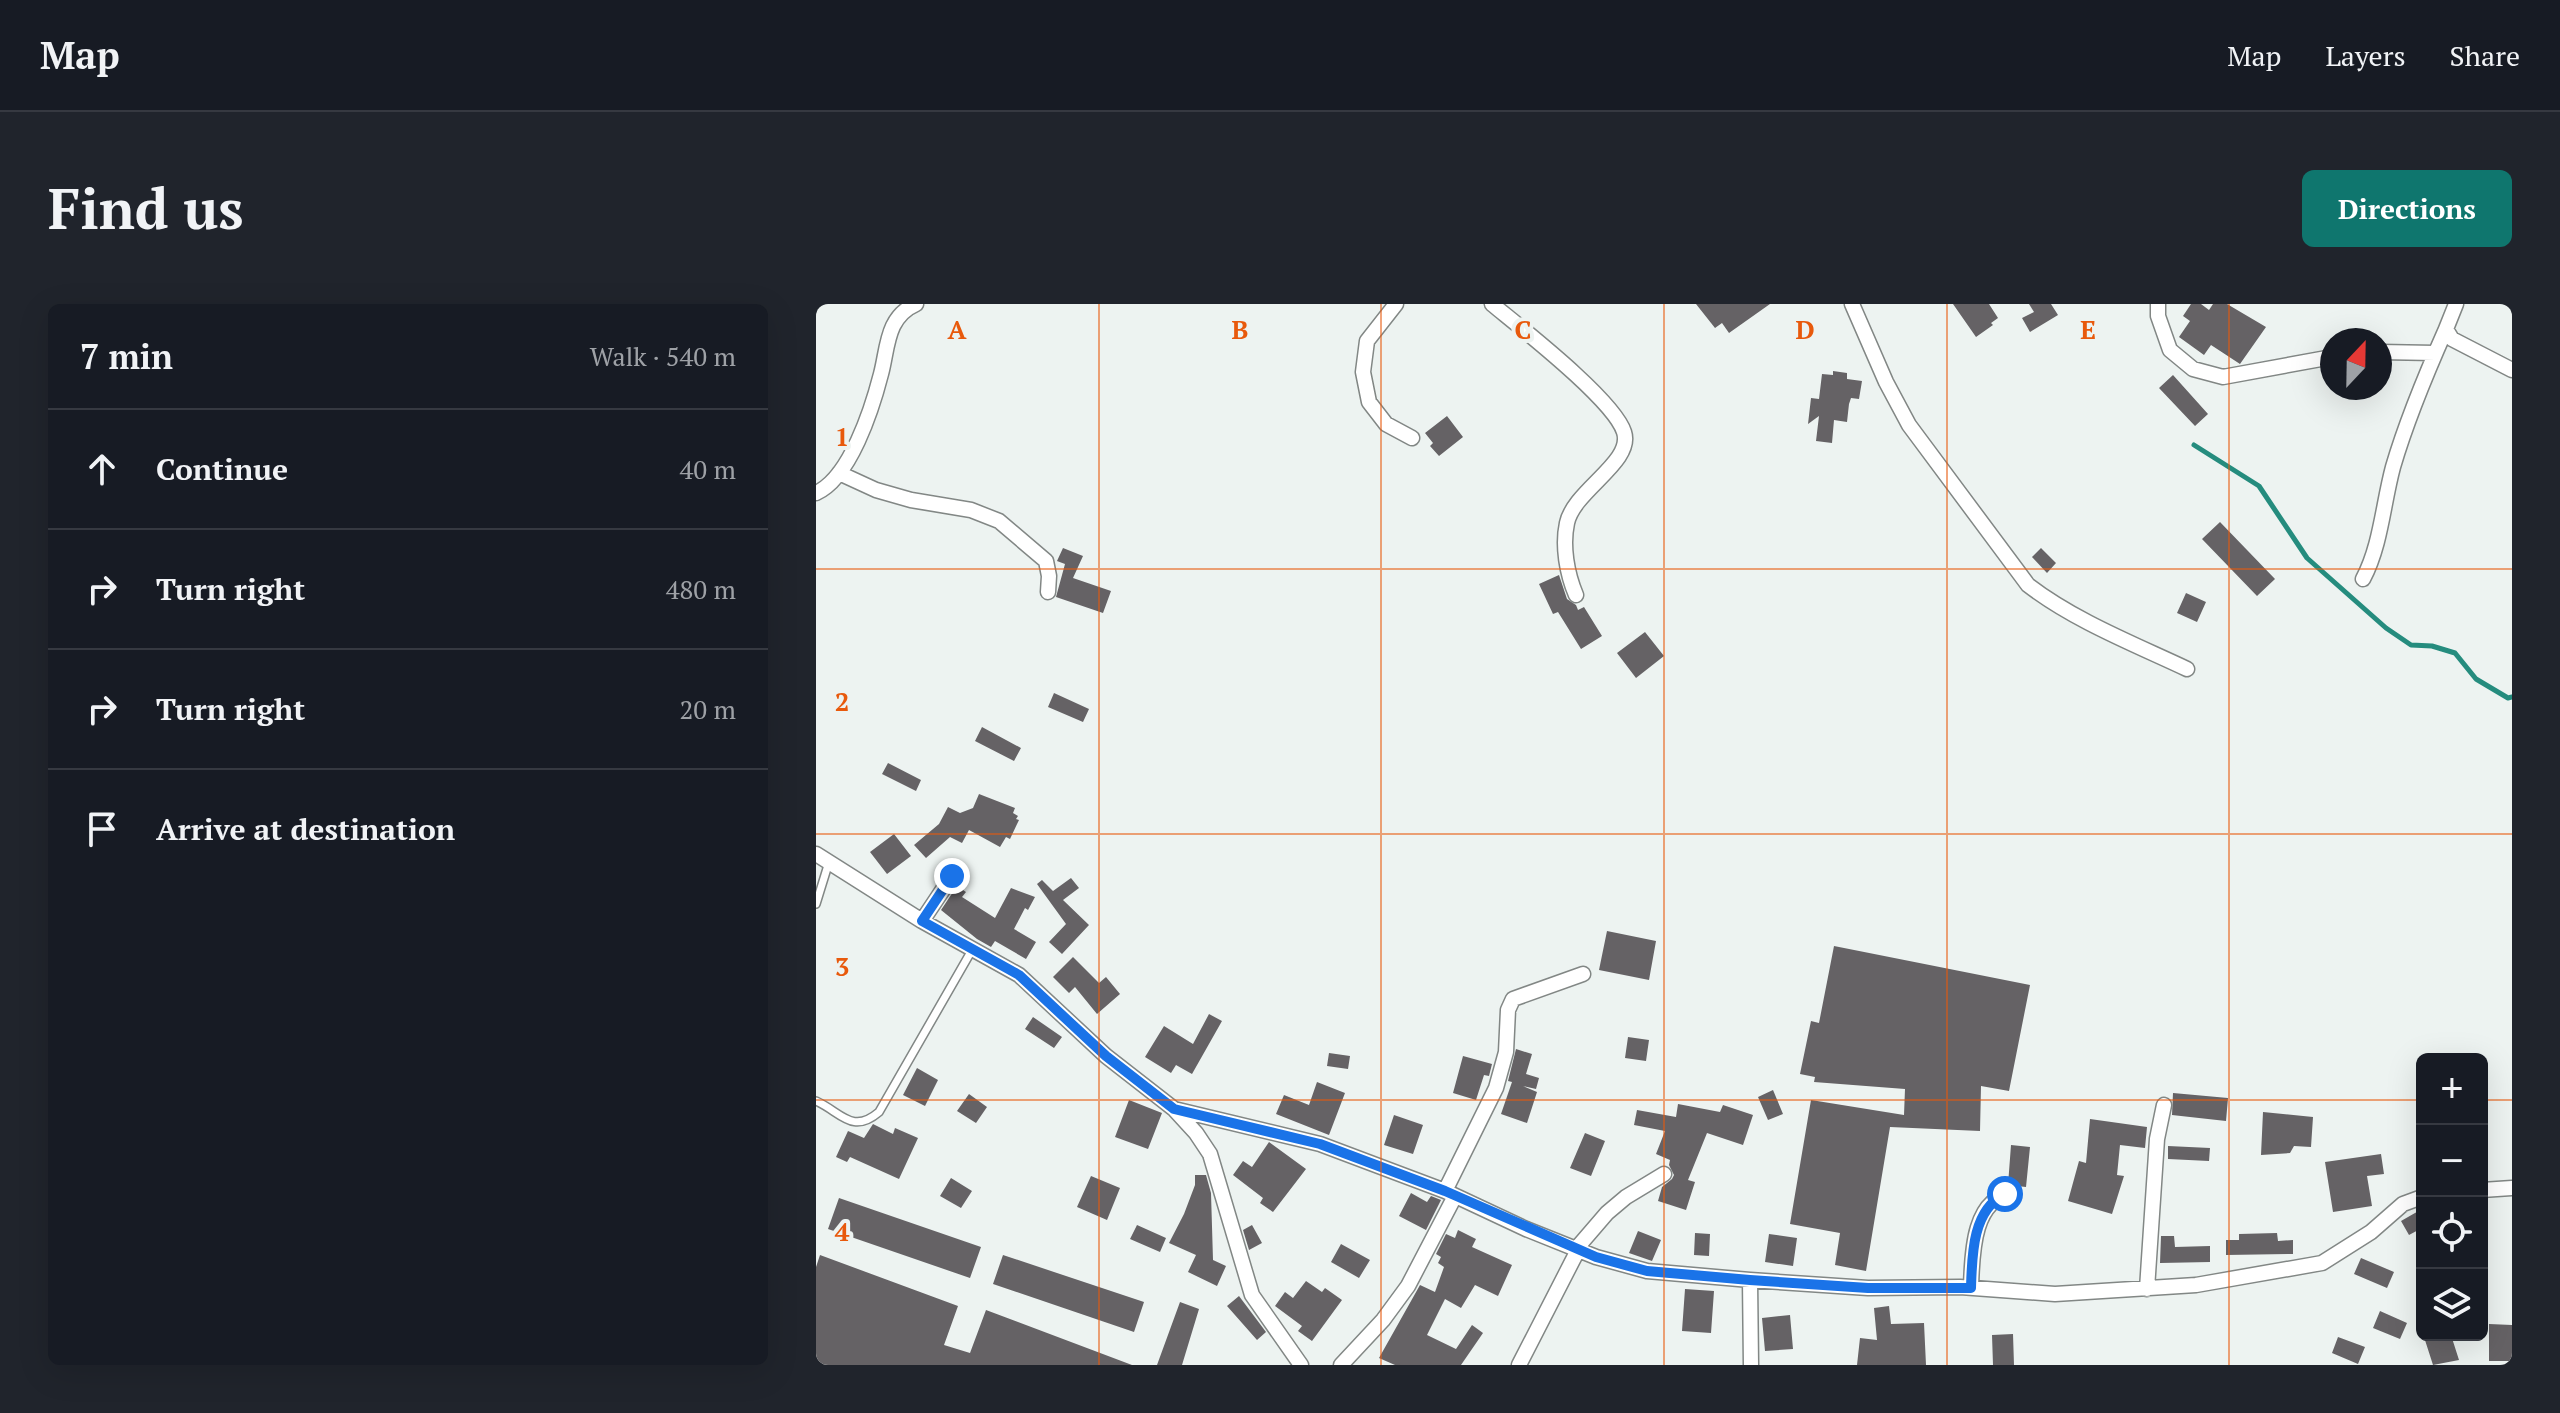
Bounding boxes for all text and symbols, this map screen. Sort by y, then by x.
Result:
text: Map [40,30,120,80]
text: Map [2227,37,2281,74]
text: Layers [2325,37,2406,74]
text: Share [2450,37,2520,74]
button: Directions [2302,170,2512,247]
text: Find us [48,171,244,245]
text: A [948,312,967,346]
text: B [1232,312,1248,346]
text: C [1515,312,1531,346]
text: D [1795,312,1815,346]
text: E [2080,312,2096,346]
north arrow [2320,328,2392,400]
text: 7 min [80,334,173,379]
text: Walk · 540 m [590,339,736,373]
text: 1 [835,419,849,453]
icon: ahead [80,447,124,491]
text: Continue [156,449,288,489]
text: 40 m [680,452,736,486]
icon: right [80,567,124,611]
text: Turn right [156,569,305,609]
text: 480 m [666,572,736,606]
text: 2 [835,684,849,718]
icon: right [80,687,124,731]
text: Turn right [156,689,305,729]
text: 20 m [680,692,736,726]
icon: arrive [80,807,124,851]
text: Arrive at destination [156,809,455,849]
route end [934,858,970,894]
text: 3 [835,949,849,983]
map controls [2416,1053,2488,1341]
button: + [2416,1053,2488,1125]
button: − [2416,1125,2488,1197]
route start [1987,1176,2023,1212]
button: locate [2416,1197,2488,1269]
text: 4 [835,1214,850,1248]
button: layers [2416,1269,2488,1341]

